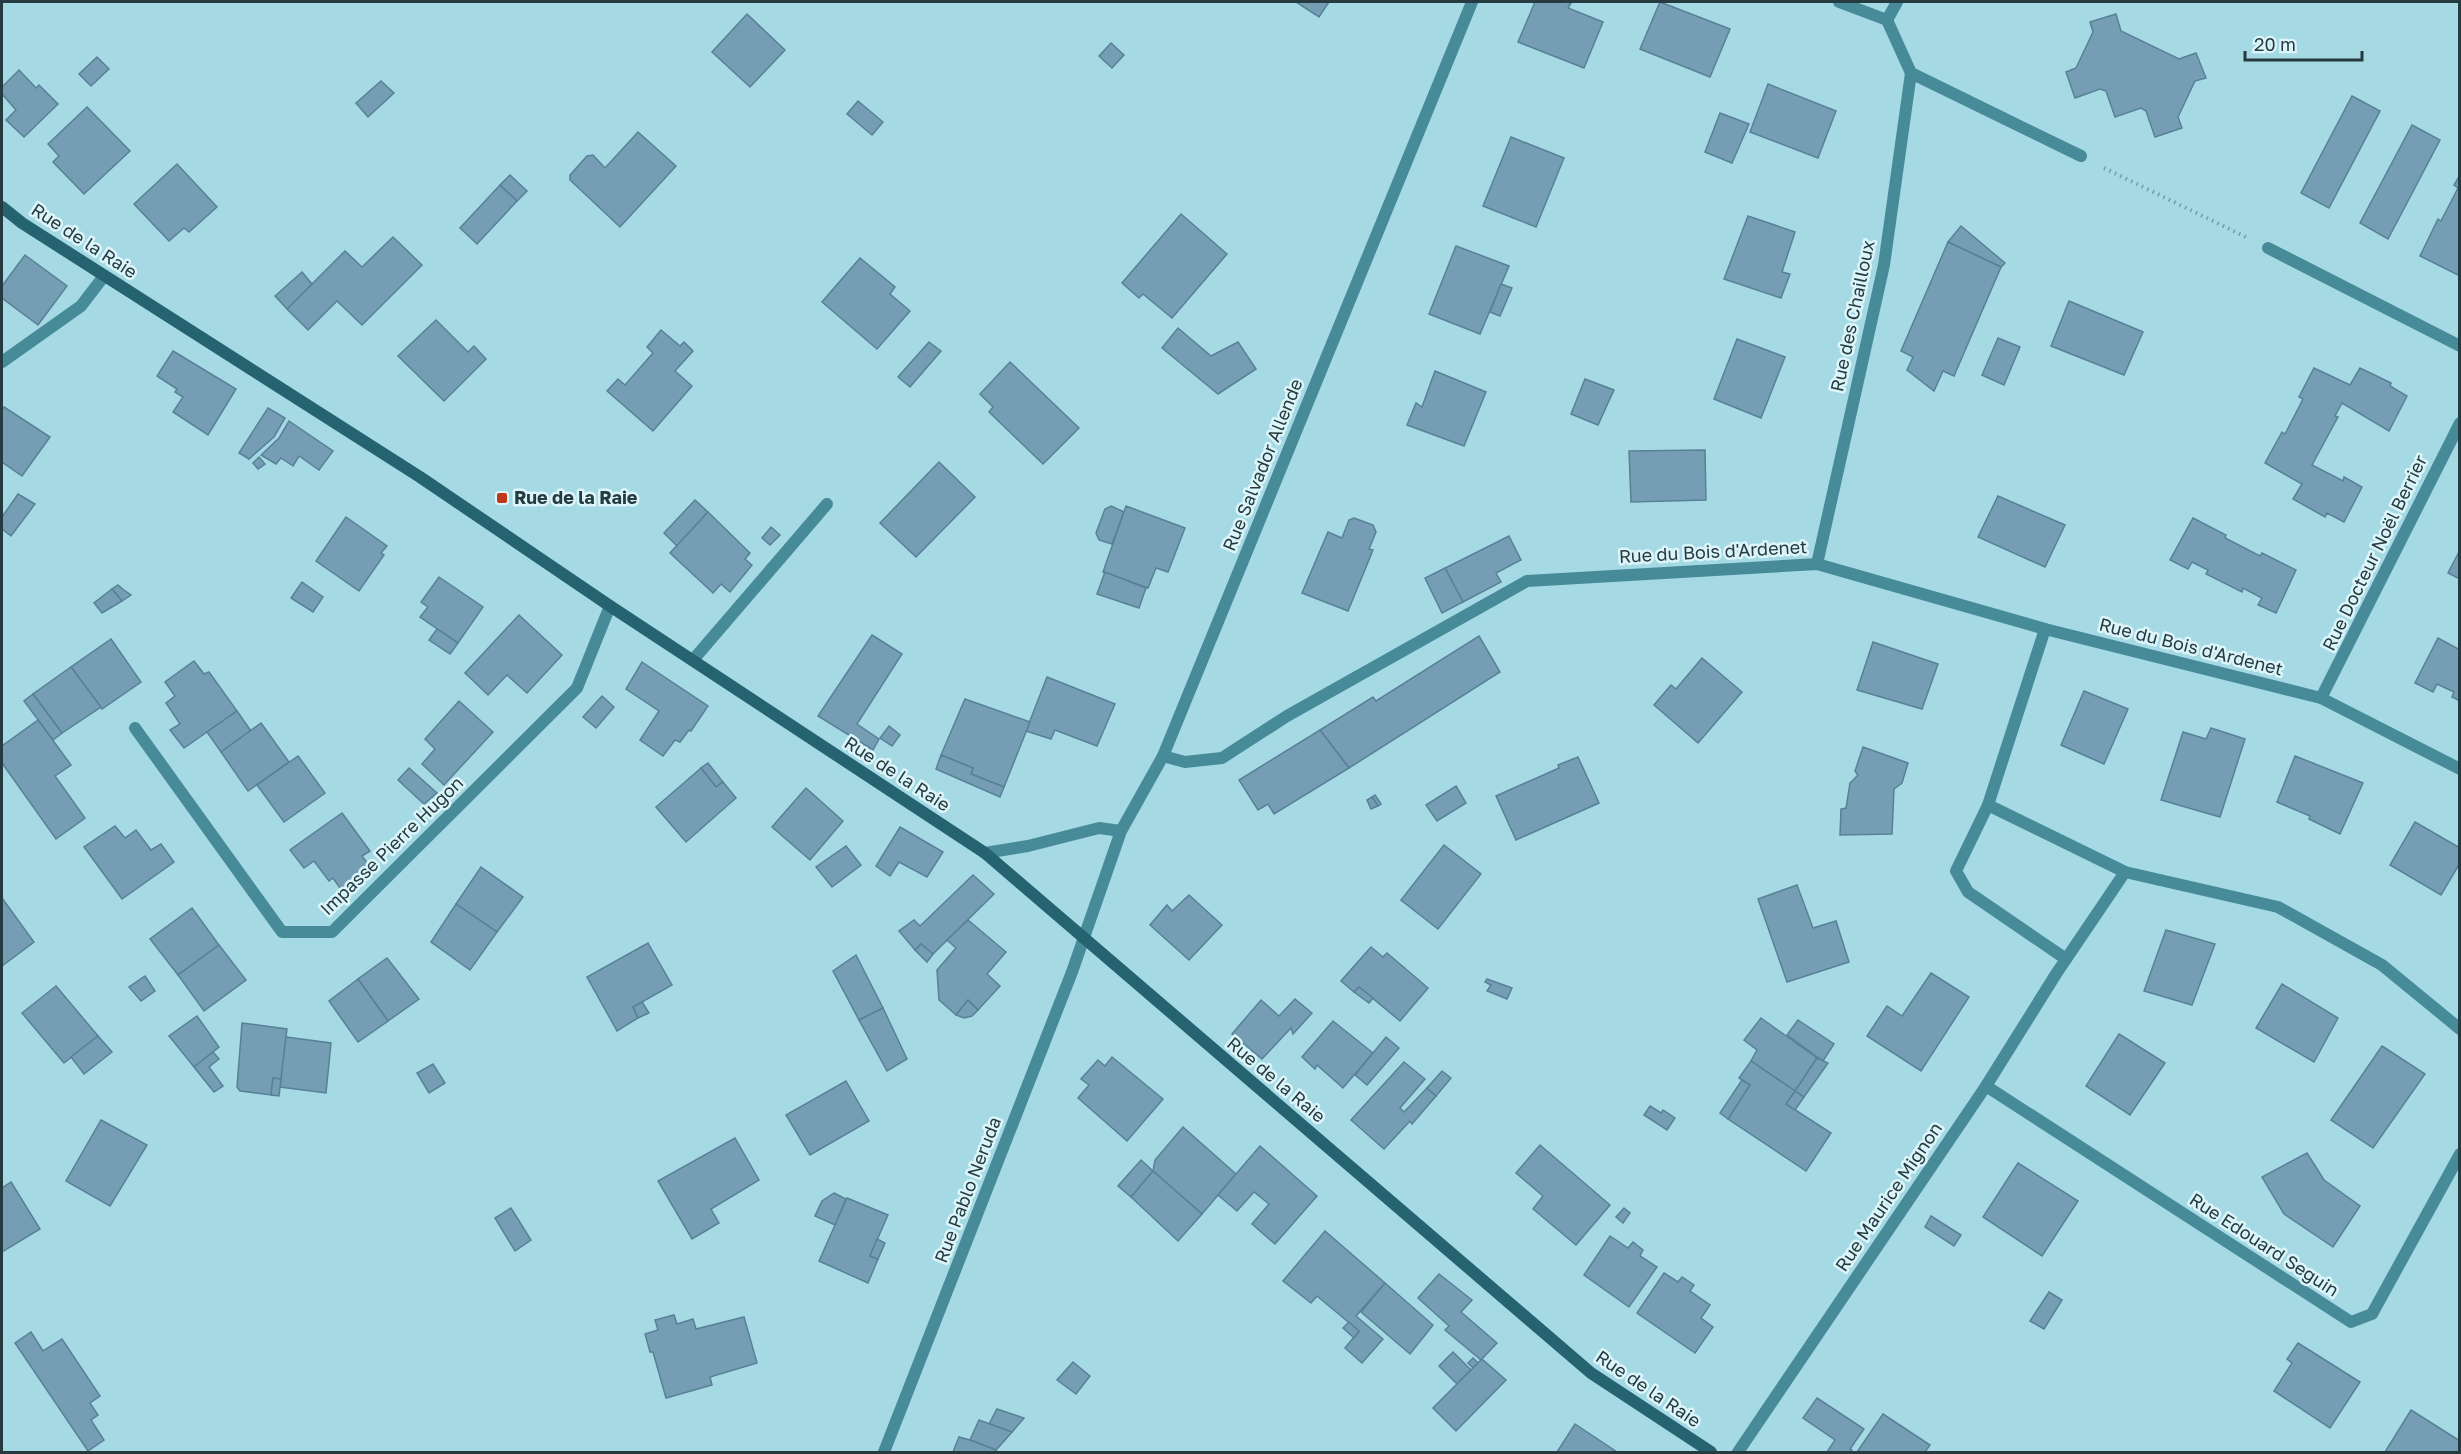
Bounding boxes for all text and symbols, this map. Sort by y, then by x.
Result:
scale bar [2245,24,2362,62]
text: 20 m [2254,33,2296,55]
street label: Rue de la Raie [28,198,142,283]
street label: Rue des Chailloux [1825,238,1879,394]
street label: Rue Salvador Allende [1217,375,1307,554]
street label: Rue Docteur Noël Berrier [2317,451,2431,654]
place label: Rue de la Raie [514,486,638,508]
marker: Rue de la Raie [495,491,509,505]
street label: Rue du Bois d'Ardenet [1618,535,1808,567]
street label: Rue du Bois d'Ardenet [2097,613,2285,680]
street label: Rue de la Raie [841,731,955,816]
street label: Impasse Pierre Hugon [315,771,467,919]
street label: Rue de la Raie [1223,1032,1330,1127]
street label: Rue Pablo Neruda [929,1113,1005,1266]
street label: Rue Maurice Mignon [1830,1118,1946,1275]
street label: Rue Edouard Seguin [2186,1188,2343,1301]
street label: Rue de la Raie [1592,1345,1705,1431]

